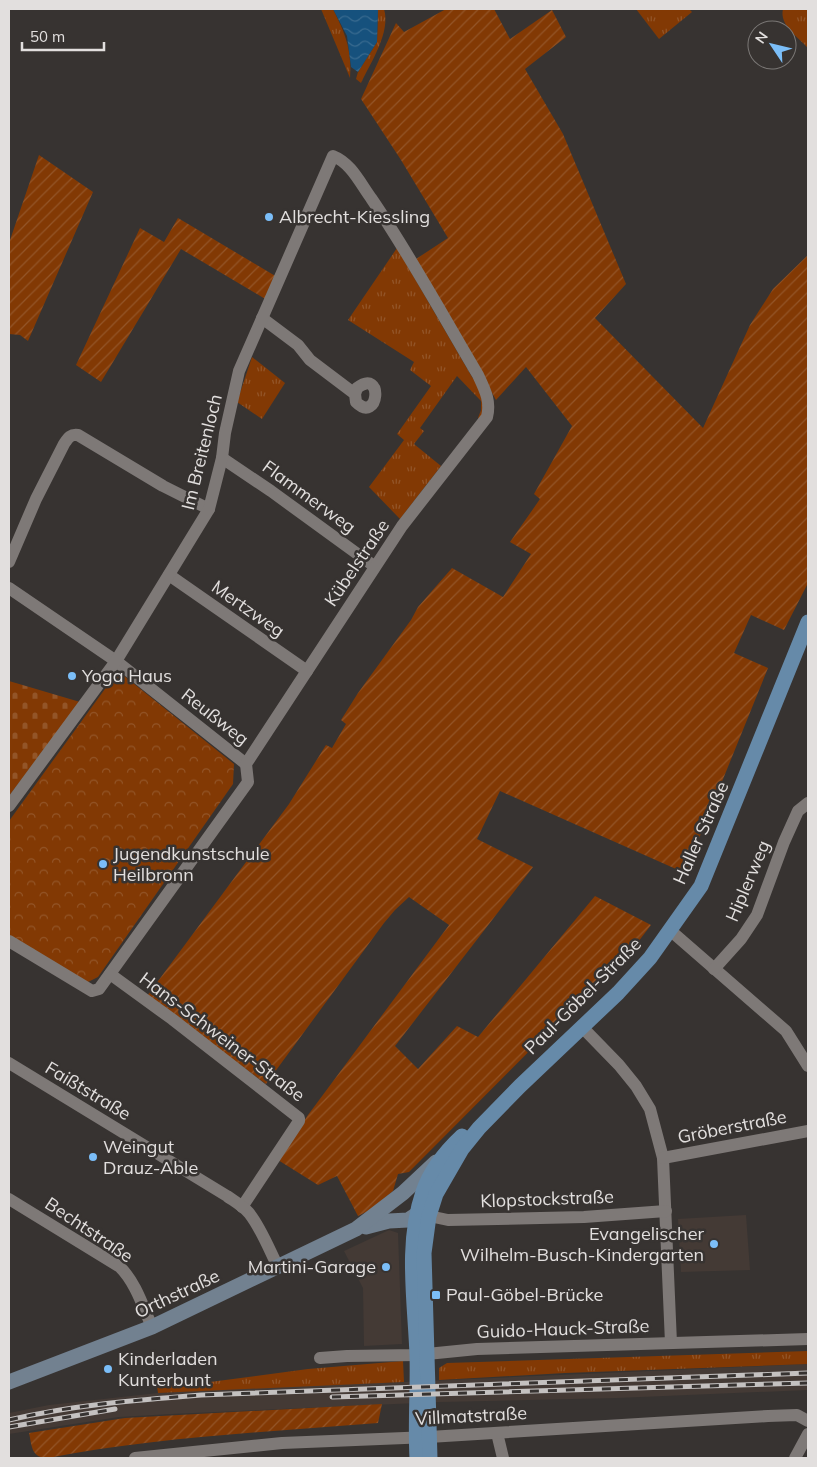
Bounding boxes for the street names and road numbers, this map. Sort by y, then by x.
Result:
street label: Im Breitenloch [176,392,227,512]
street label: Flammerweg [258,455,360,538]
street label: Kübelstraße [319,515,394,611]
street label: Mertzweg [207,575,289,642]
street label: Reußweg [177,683,254,750]
street label: Haller Straße [668,778,733,888]
street label: Hiplerweg [720,837,775,925]
street label: Paul-Göbel-Straße [519,932,646,1059]
street label: Hans-Schweiner-Straße [135,967,310,1106]
street label: Faißtstraße [41,1056,135,1125]
street label: Gröberstraße [675,1105,788,1148]
street label: Klopstockstraße [480,1185,614,1212]
street label: Bechtstraße [41,1192,138,1267]
street label: Orthstraße [131,1264,223,1323]
street label: Guido-Hauck-Straße [476,1314,650,1343]
street label: Villmatstraße [414,1401,527,1430]

